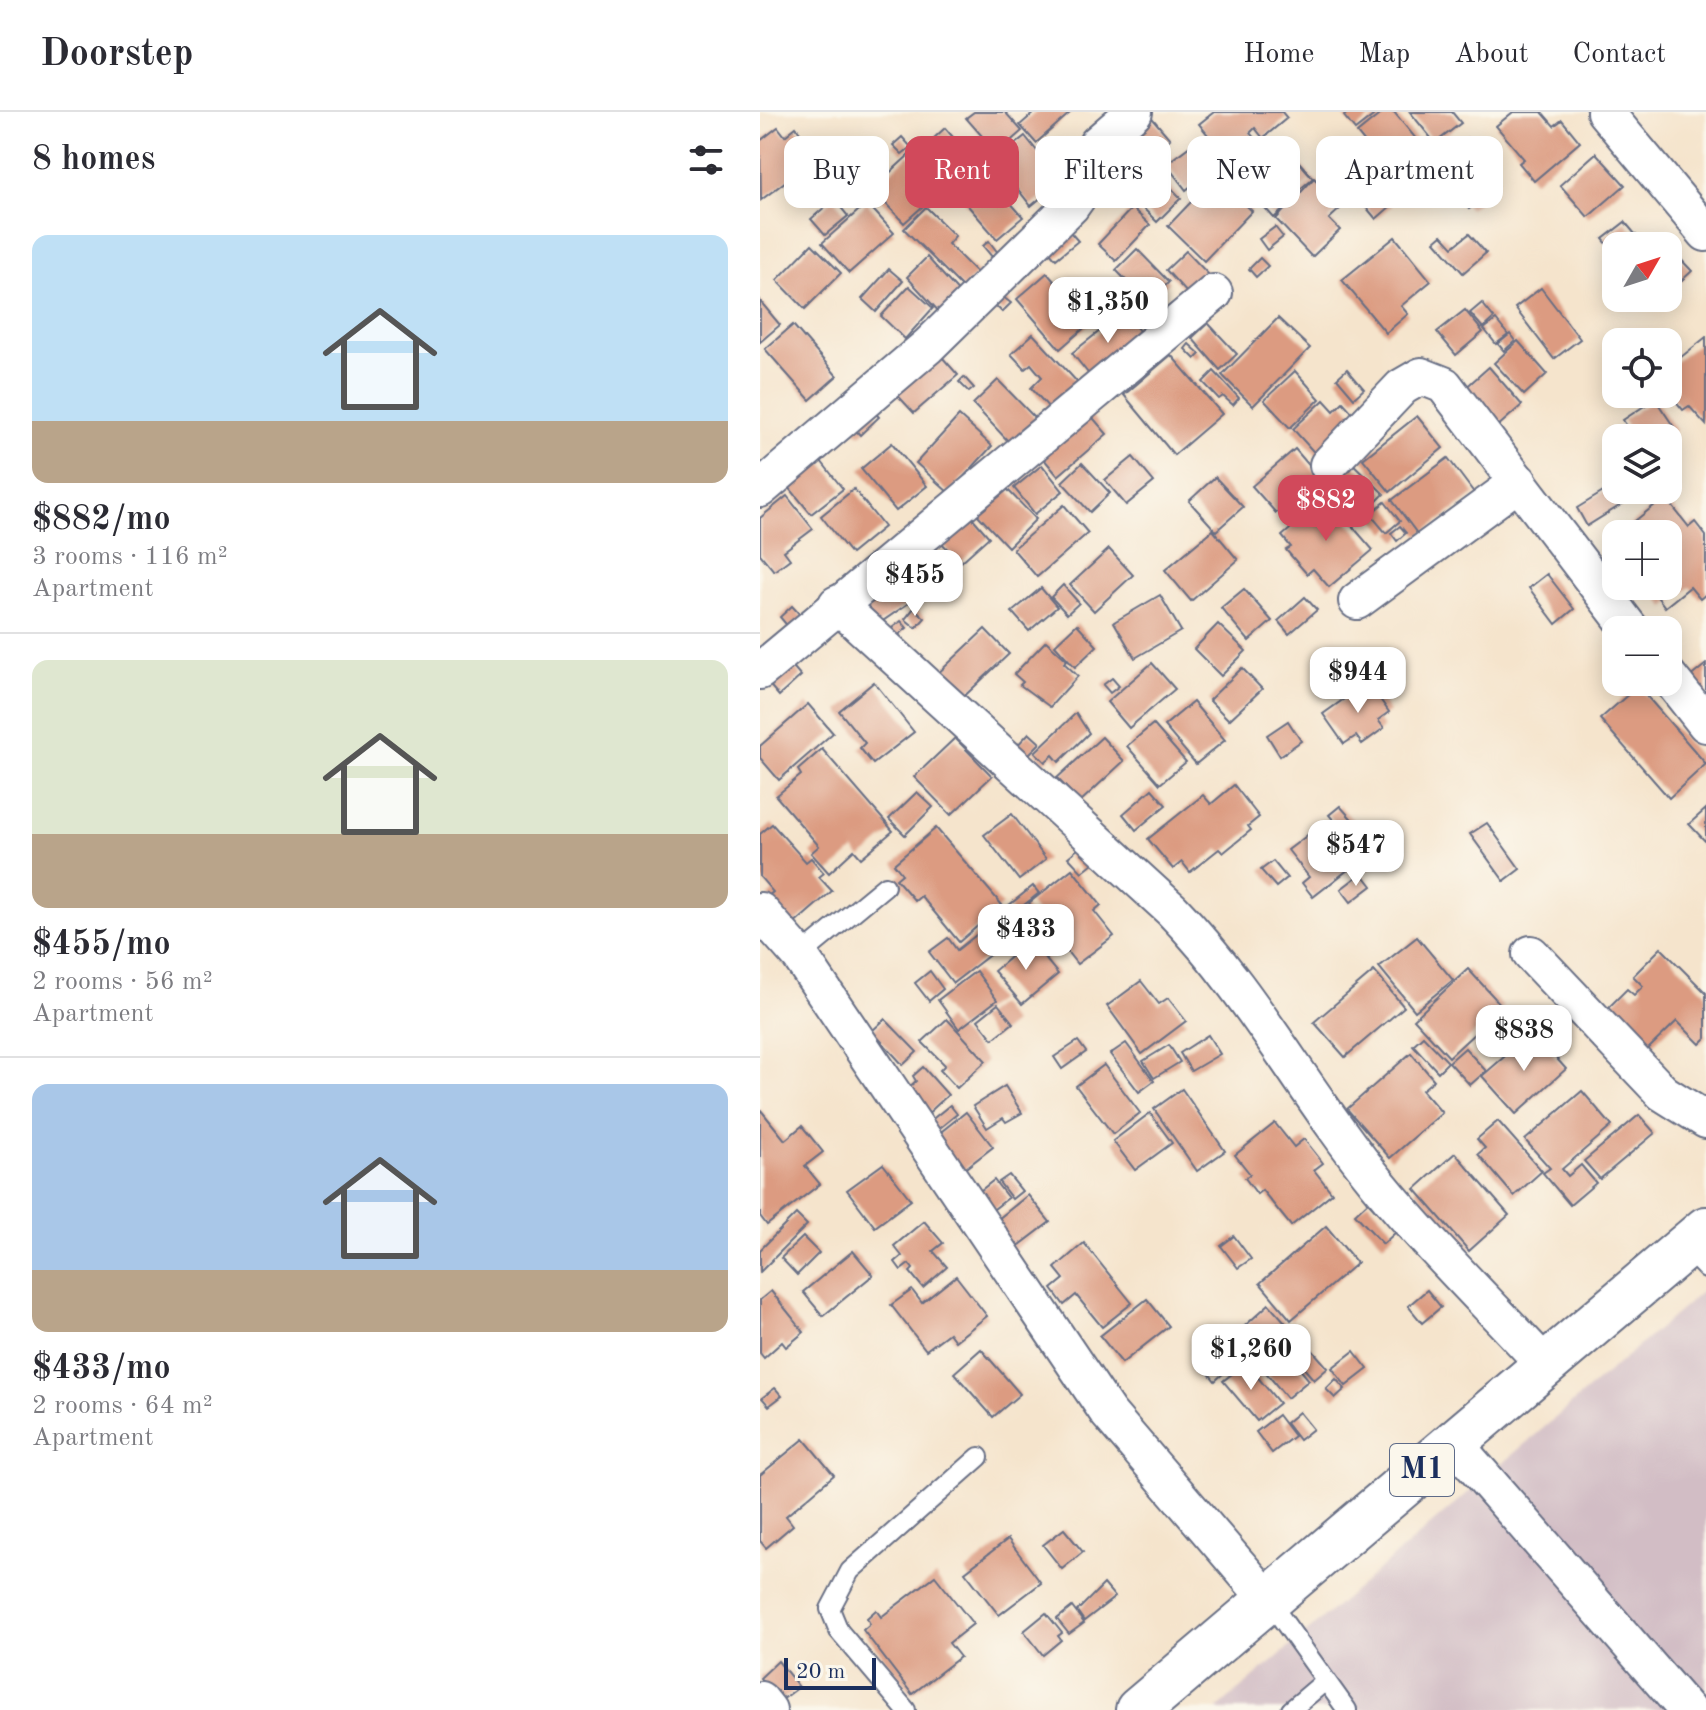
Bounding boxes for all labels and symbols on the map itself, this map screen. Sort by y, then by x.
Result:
north arrow [1602,232,1682,312]
pin: $1,350 [1043,277,1173,345]
pin: $882 [1279,475,1373,543]
pin: $455 [868,550,962,618]
pin: $944 [1311,647,1405,715]
pin: $547 [1309,820,1403,888]
pin: $433 [979,904,1073,972]
pin: $838 [1477,1005,1571,1073]
pin: $1,260 [1186,1324,1316,1392]
road number: M1 [1390,1444,1454,1496]
scale bar [784,1654,876,1690]

